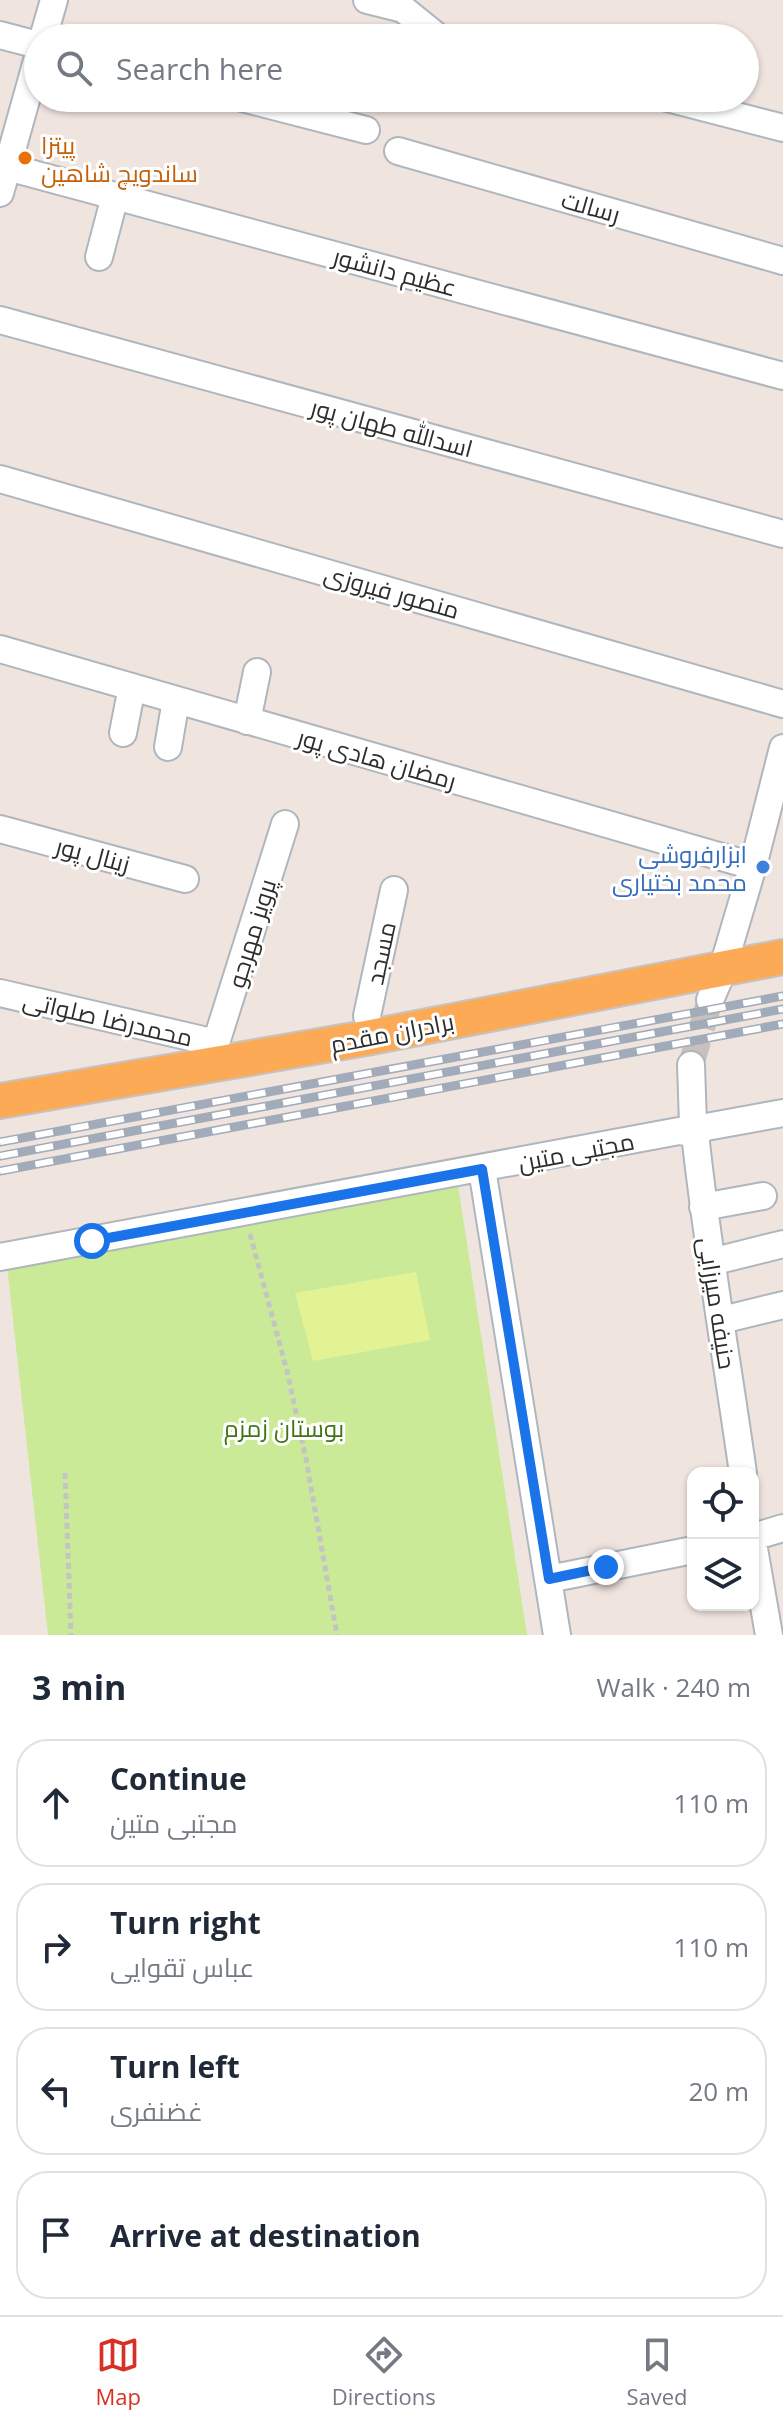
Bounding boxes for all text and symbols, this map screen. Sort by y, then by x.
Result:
search box [24,24,759,112]
icon: search [52,46,96,90]
text: Search here [116,48,283,89]
place label: پیتزا ساندویچ شاهین [41,128,198,190]
marker: پیتزا ساندویچ شاهین [16,149,34,167]
street label: رسالت [558,182,624,230]
street label: عظیم دانشور [327,238,460,304]
street label: اسدالله طهان پور [305,389,477,465]
street label: منصور فیروزی [321,556,463,626]
street label: رمضان هادی پور [292,719,460,797]
street label: زینال پور [50,828,134,881]
place label: ابزارفروشی محمد بختیاری [612,837,747,898]
marker: ابزارفروشی محمد بختیاری [754,858,772,876]
street label: پرویز مهرجو [219,874,284,992]
street label: مسجد [357,919,403,987]
street label: محمدرضا صلواتی [20,982,196,1054]
street label: برادران مقدم [327,1004,457,1061]
street label: مجتبی متین [515,1124,637,1178]
route start [74,1223,110,1259]
street label: حنیفه میرزایی [691,1235,745,1371]
park label: بوستان زمزم [224,1411,344,1445]
map controls [687,1467,759,1611]
button: locate [687,1467,759,1539]
button: layers [687,1539,759,1611]
route end [588,1549,624,1585]
text: 3 min [32,1664,126,1710]
text: Walk · 240 m [597,1669,751,1705]
text: Continue [110,1758,247,1799]
icon: ahead [34,1781,78,1825]
text: 110 m [674,1785,749,1821]
text: مجتبی متین [110,1805,238,1841]
text: Turn right [110,1902,261,1943]
icon: right [34,1925,78,1969]
text: 110 m [674,1929,749,1965]
text: عباس تقوایی [110,1949,254,1985]
text: Turn left [110,2046,240,2087]
icon: left [34,2069,78,2113]
text: 20 m [688,2073,749,2109]
text: غضنفری [110,2093,203,2129]
icon: arrive [34,2213,78,2257]
text: Arrive at destination [110,2215,421,2256]
tab: Map [95,2333,141,2411]
tab: Directions [332,2333,436,2411]
tab: Saved [626,2333,688,2411]

